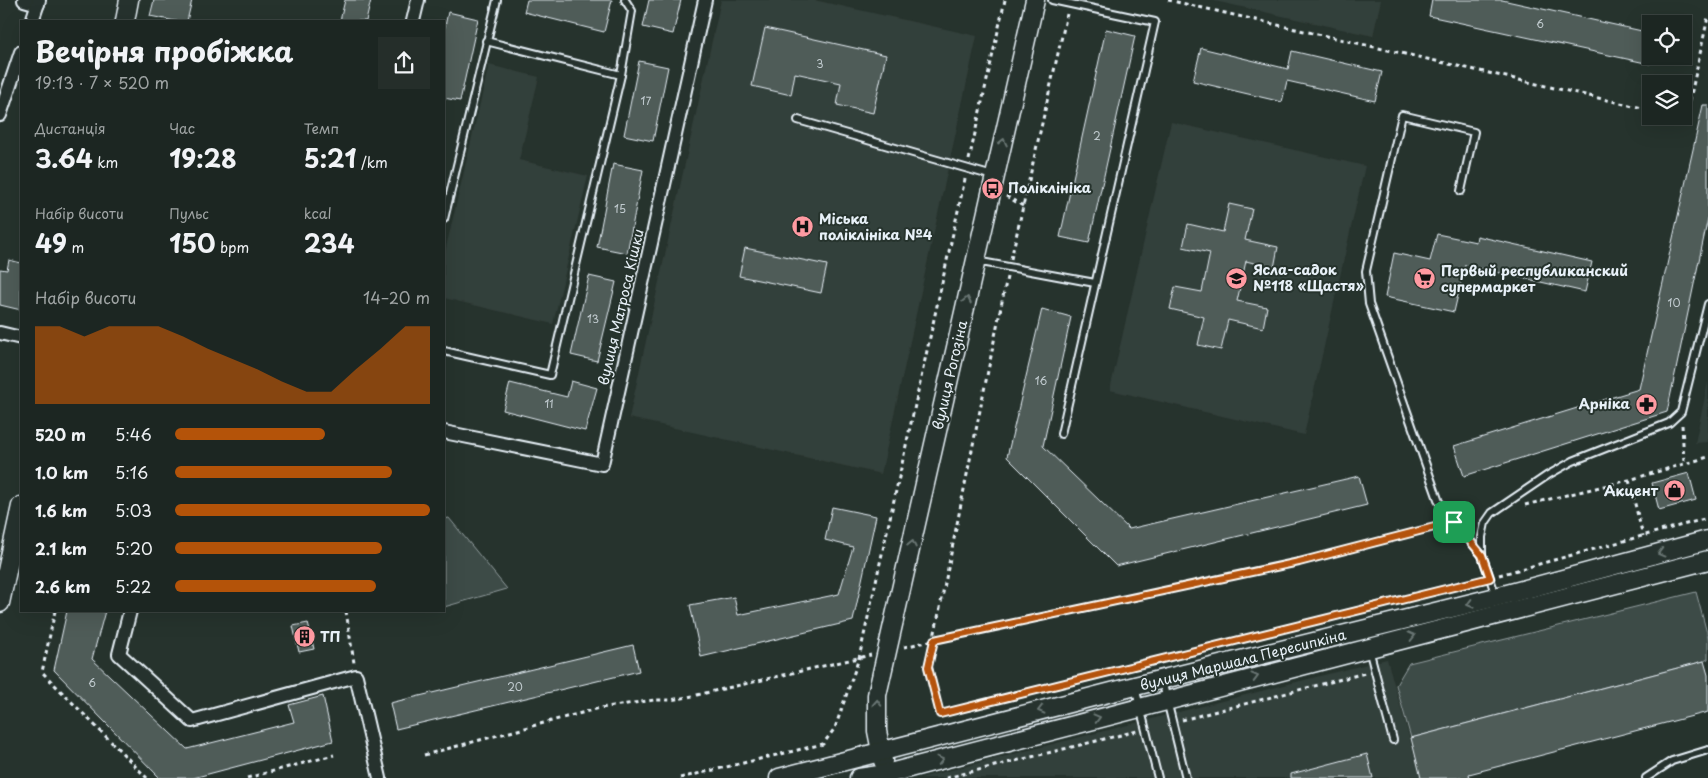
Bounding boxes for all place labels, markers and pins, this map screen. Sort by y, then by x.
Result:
bus stop icon: Поліклініка [980,176,1004,200]
place label: Поліклініка [1008,177,1092,198]
place label: Міська поліклініка №4 [819,208,933,245]
hospital icon: Міська поліклініка №4 [791,215,815,239]
place label: Ясла-садок №118 «Щастя» [1253,259,1365,296]
place label: Первый республиканский супермаркет [1441,260,1628,297]
school or university icon: Ясла-садок №118 «Щастя» [1225,266,1249,290]
supermarket icon: Первый республиканский супермаркет [1413,267,1437,291]
pharmacy icon: Арніка [1634,392,1658,416]
place label: Арніка [1579,393,1631,414]
shop icon: Акцент [1662,479,1686,503]
place label: Акцент [1604,480,1659,501]
pin [1433,501,1475,543]
building icon: ТП [292,625,316,649]
place label: ТП [320,626,341,647]

